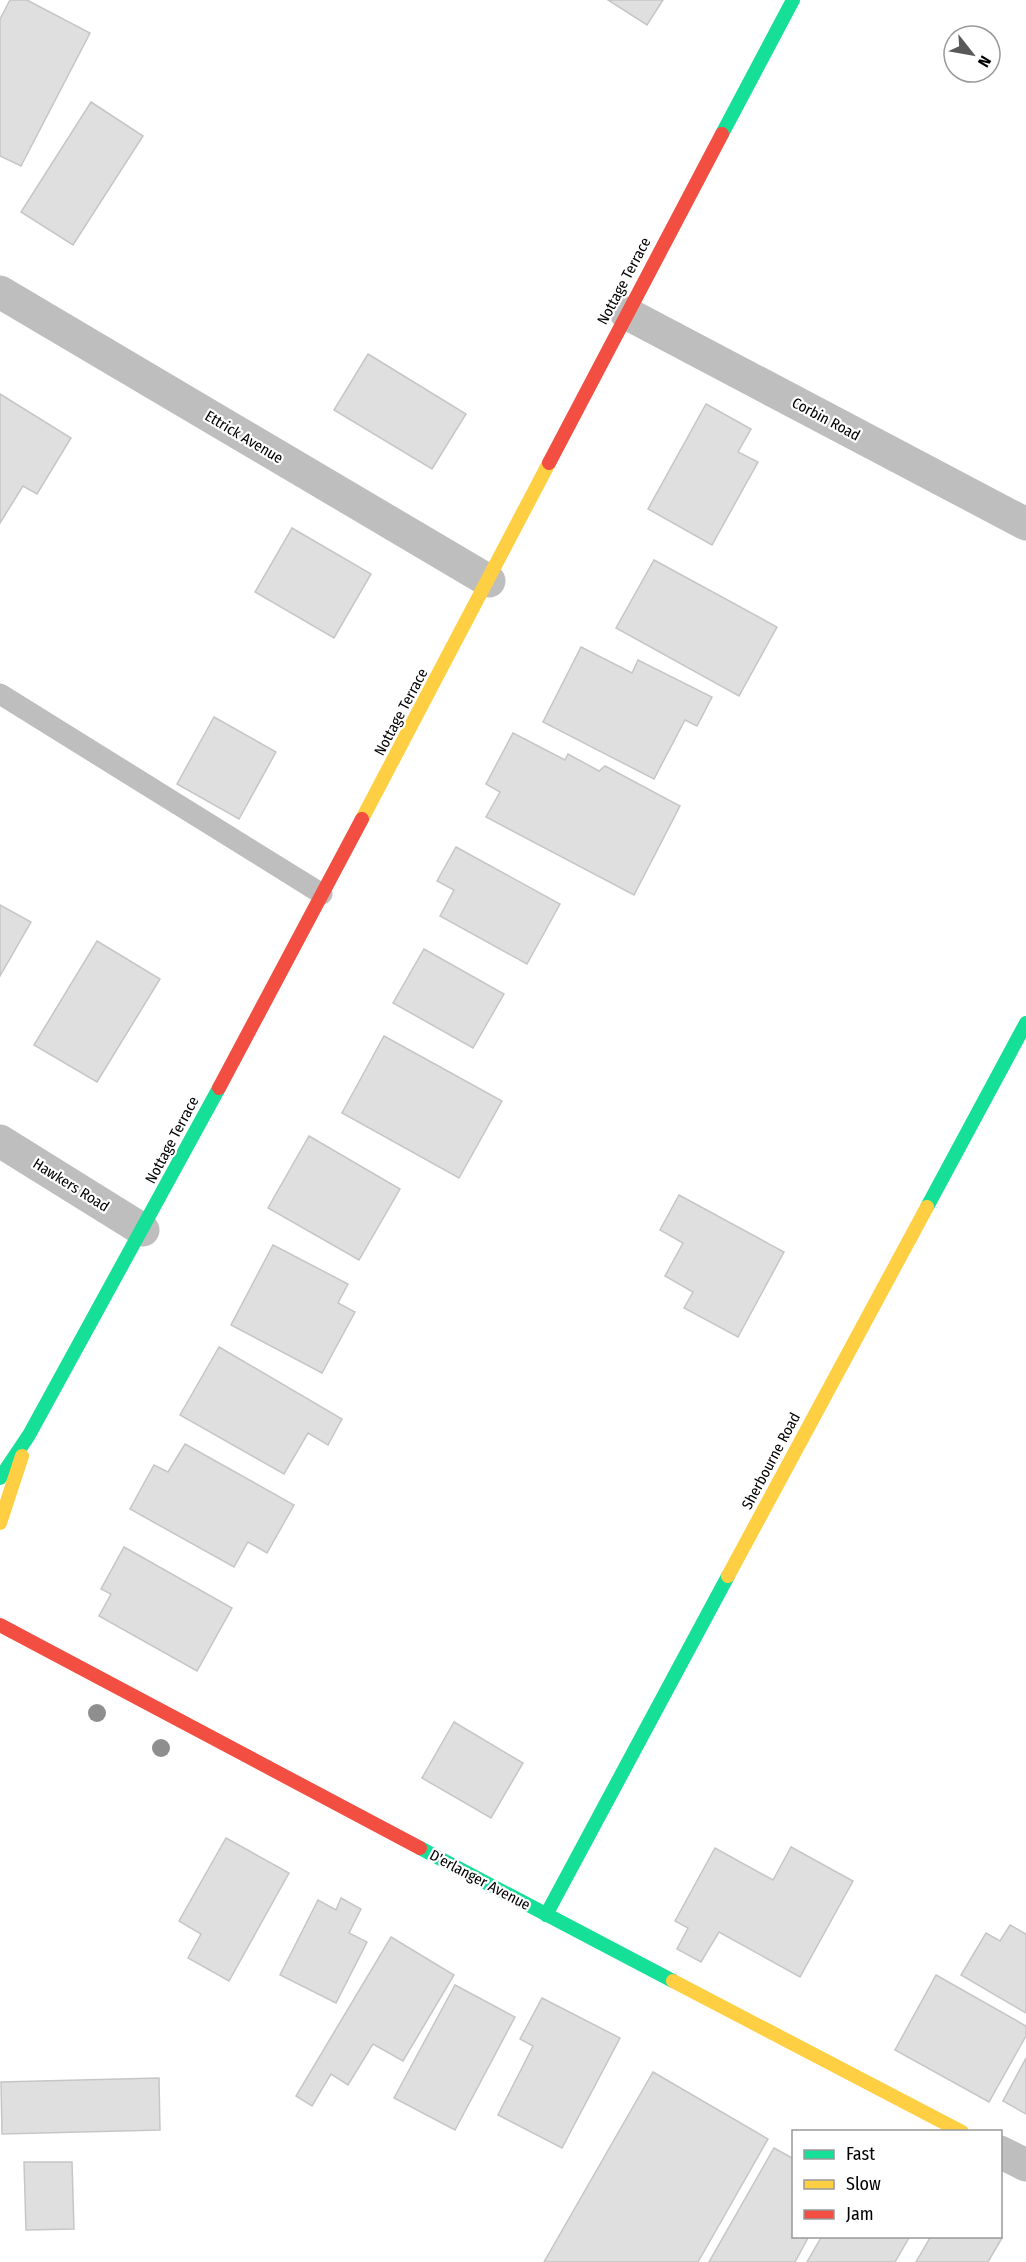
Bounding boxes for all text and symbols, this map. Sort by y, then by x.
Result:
north arrow [942,24,1002,84]
text: N [974,52,995,70]
street label: Nottage Terrace [594,234,654,328]
street label: Corbin Road [789,394,863,444]
street label: Ettrick Avenue [202,407,286,467]
street label: Nottage Terrace [371,665,431,759]
street label: Nottage Terrace [142,1093,202,1187]
street label: Hawkers Road [30,1154,112,1216]
street label: Sherbourne Road [738,1410,804,1512]
street label: D'erlanger Avenue [427,1846,533,1914]
legend [792,2130,1002,2238]
text: Fast [846,2143,875,2165]
text: Slow [846,2173,881,2195]
text: Jam [846,2203,874,2225]

